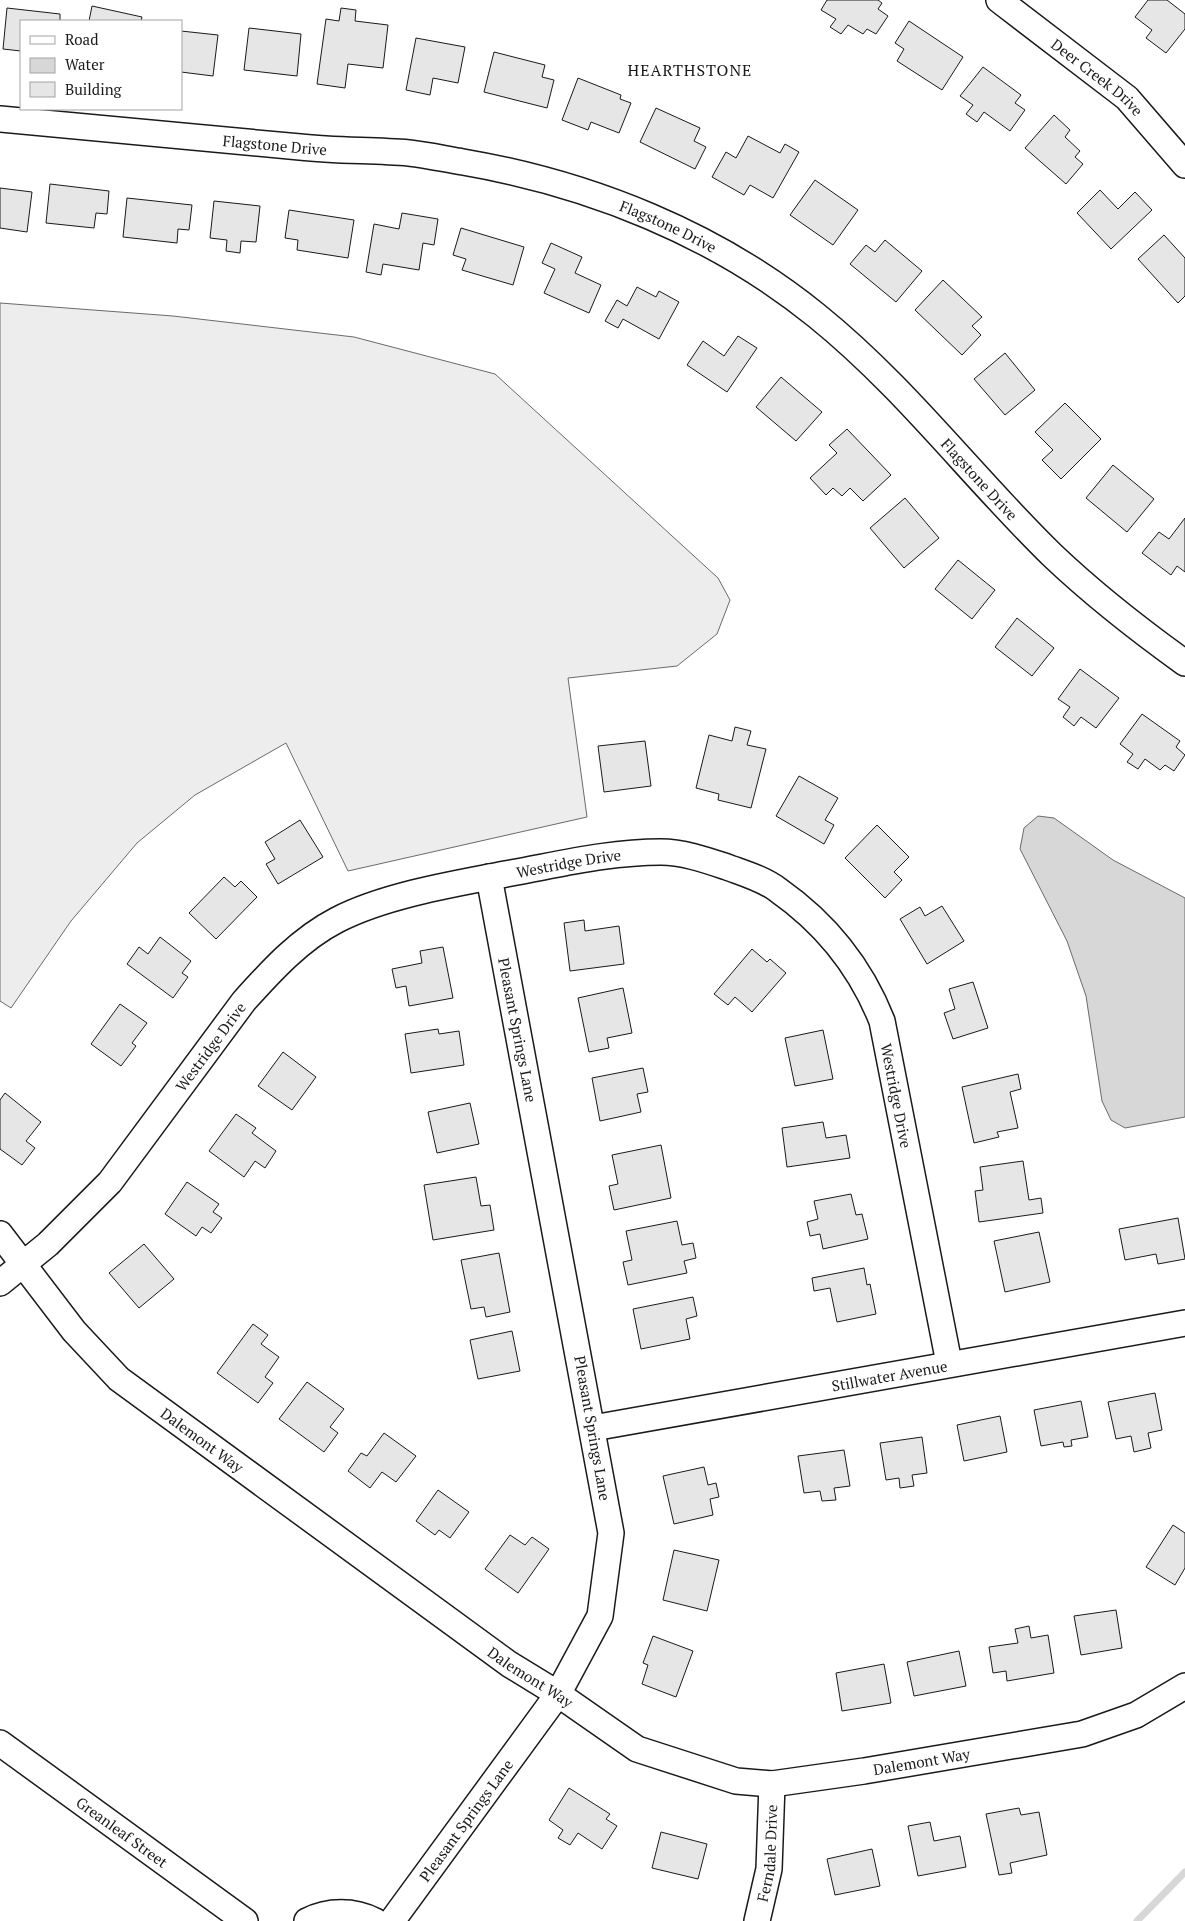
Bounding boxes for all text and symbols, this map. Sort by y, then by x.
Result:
legend [20,20,182,110]
text: Road [65,29,98,49]
street label: Deer Creek Drive [1047,34,1148,120]
text: Water [65,54,105,74]
district label: HEARTHSTONE [628,59,752,81]
text: Building [65,79,123,99]
street label: Flagstone Drive [222,130,327,159]
street label: Flagstone Drive [617,195,720,257]
street label: Flagstone Drive [937,434,1022,524]
street label: Westridge Drive [514,844,622,882]
street label: Pleasant Springs Lane [494,956,542,1104]
street label: Westridge Drive [171,998,250,1095]
street label: Westridge Drive [877,1042,917,1150]
street label: Pleasant Springs Lane [570,1354,616,1502]
street label: Stillwater Avenue [830,1355,949,1396]
street label: Dalemont Way [157,1403,248,1477]
street label: Dalemont Way [484,1642,578,1712]
street label: Dalemont Way [872,1743,972,1779]
street label: Pleasant Springs Lane [414,1755,517,1885]
street label: Greanleaf Street [72,1792,172,1872]
street label: Ferndale Drive [752,1804,781,1904]

